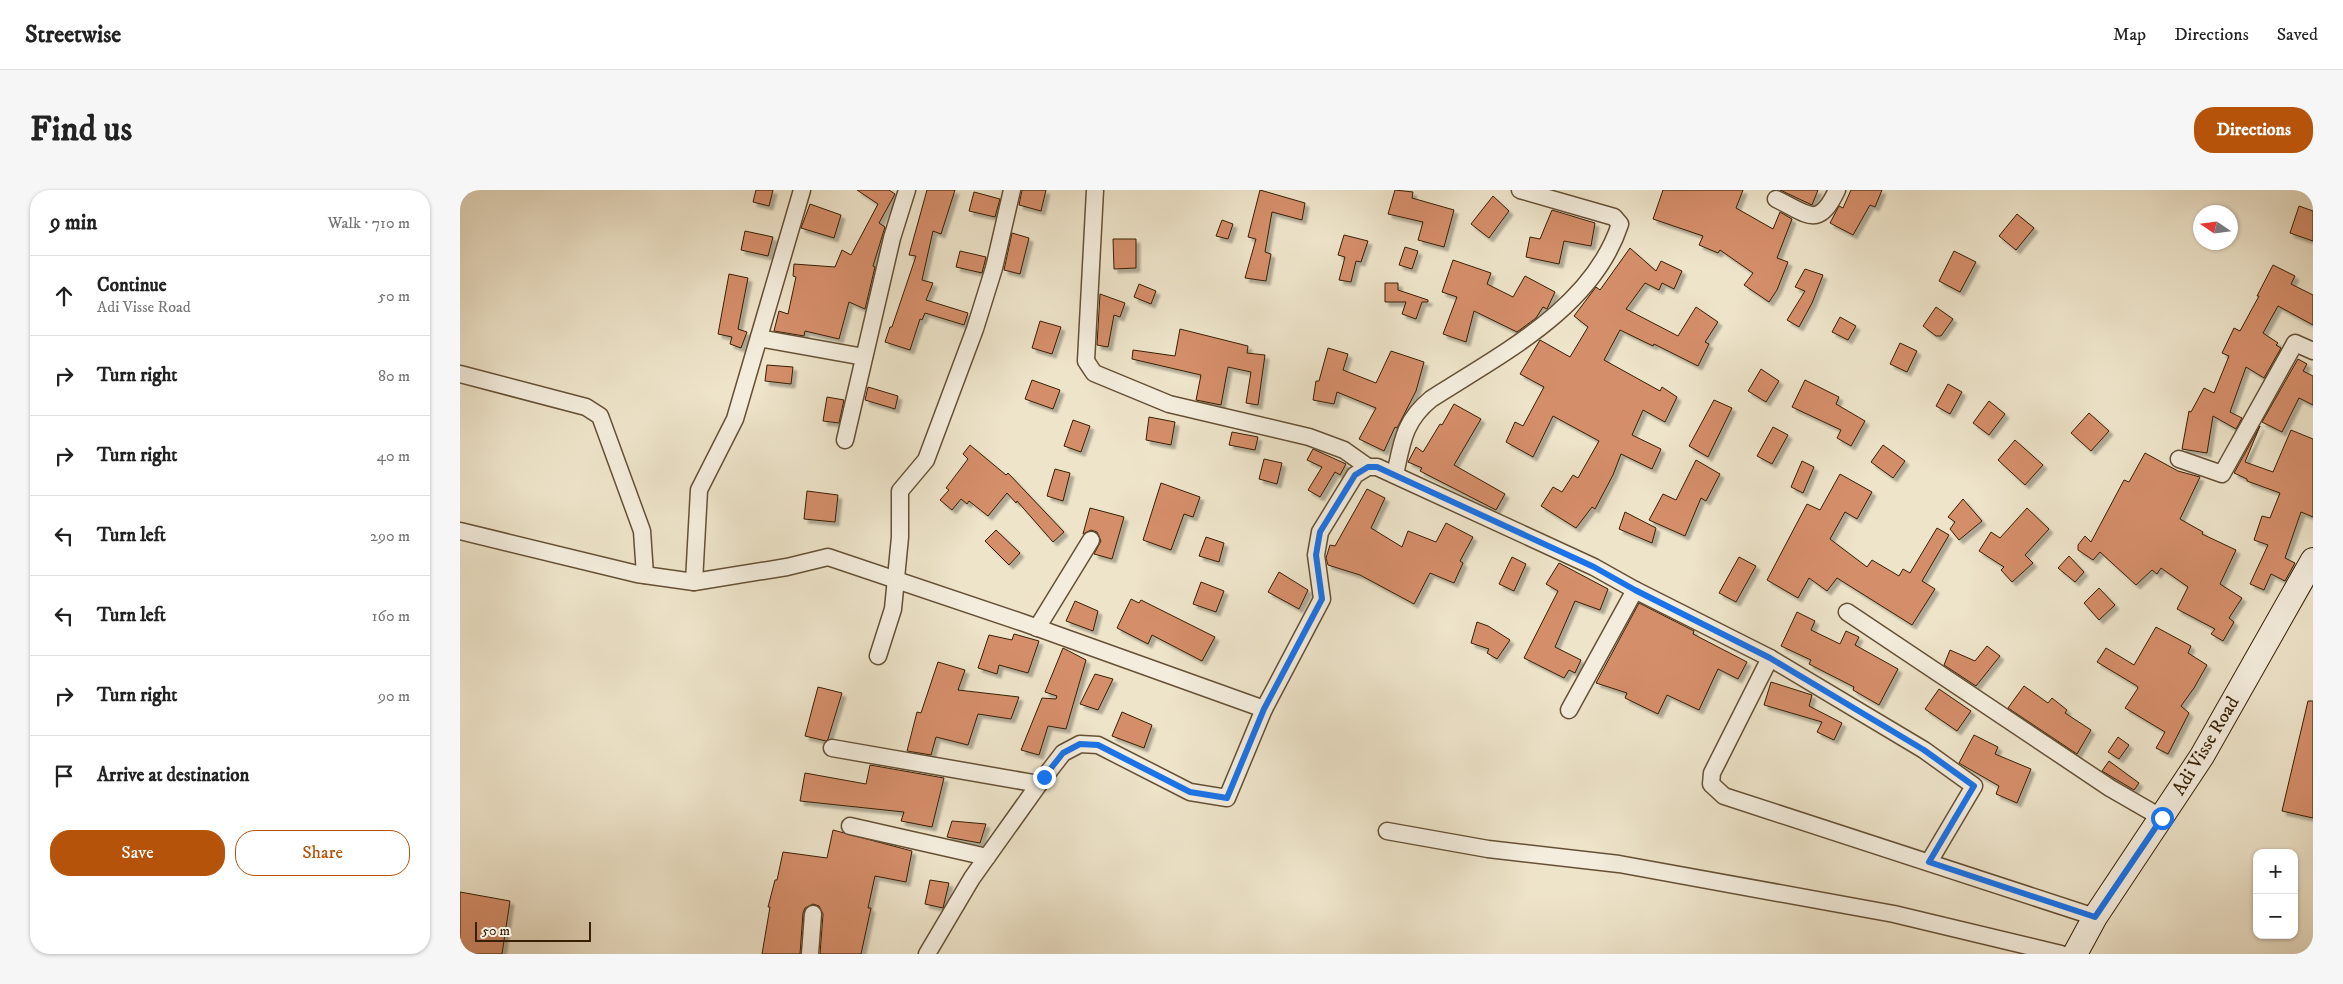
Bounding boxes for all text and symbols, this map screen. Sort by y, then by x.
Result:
text: Streetwise [25,20,121,50]
text: Map [2113,24,2146,46]
text: Directions [2174,24,2249,46]
text: Saved [2277,24,2318,46]
button: Directions [2194,107,2313,153]
text: Find us [30,108,132,152]
north arrow [2193,205,2238,250]
text: 9 min [50,210,97,236]
text: Walk · 710 m [328,213,410,233]
text: Continue [97,274,167,297]
icon: ahead [50,282,78,310]
text: 50 m [378,286,410,306]
text: Adi Visse Road [97,297,191,317]
icon: right [50,362,78,390]
text: Turn right [97,364,177,387]
text: 80 m [378,366,410,386]
icon: right [50,442,78,470]
text: Turn right [97,444,177,467]
text: 40 m [377,446,410,466]
icon: left [50,522,78,550]
text: Turn left [97,524,166,547]
text: 290 m [370,526,410,546]
icon: left [50,602,78,630]
text: Turn left [97,604,166,627]
text: 160 m [372,606,410,626]
icon: right [50,682,78,710]
text: Turn right [97,684,177,707]
text: 90 m [378,686,410,706]
street label: Adi Visse Road [2167,692,2245,800]
icon: arrive [50,762,78,790]
text: Arrive at destination [97,764,249,787]
route end [1033,766,1056,789]
route start [2151,807,2174,830]
button: Save [50,830,225,876]
button: Share [235,830,410,876]
map controls [2253,849,2298,939]
button: + [2253,849,2298,894]
button: − [2253,894,2298,939]
scale bar [475,919,591,942]
text: 50 m [482,922,510,940]

